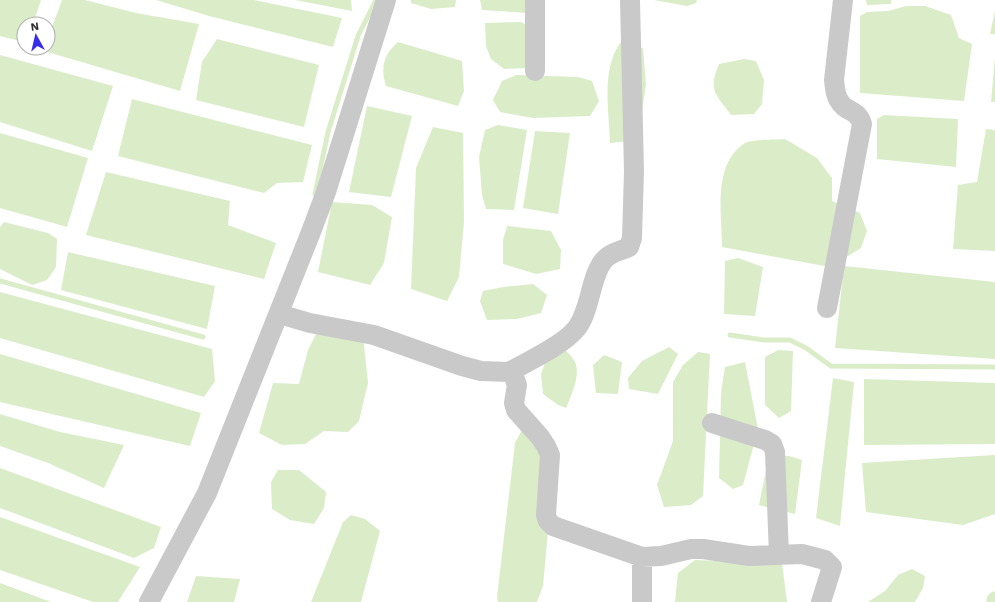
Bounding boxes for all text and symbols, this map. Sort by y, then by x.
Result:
north arrow [16,16,56,56]
text: N [30,20,40,34]

